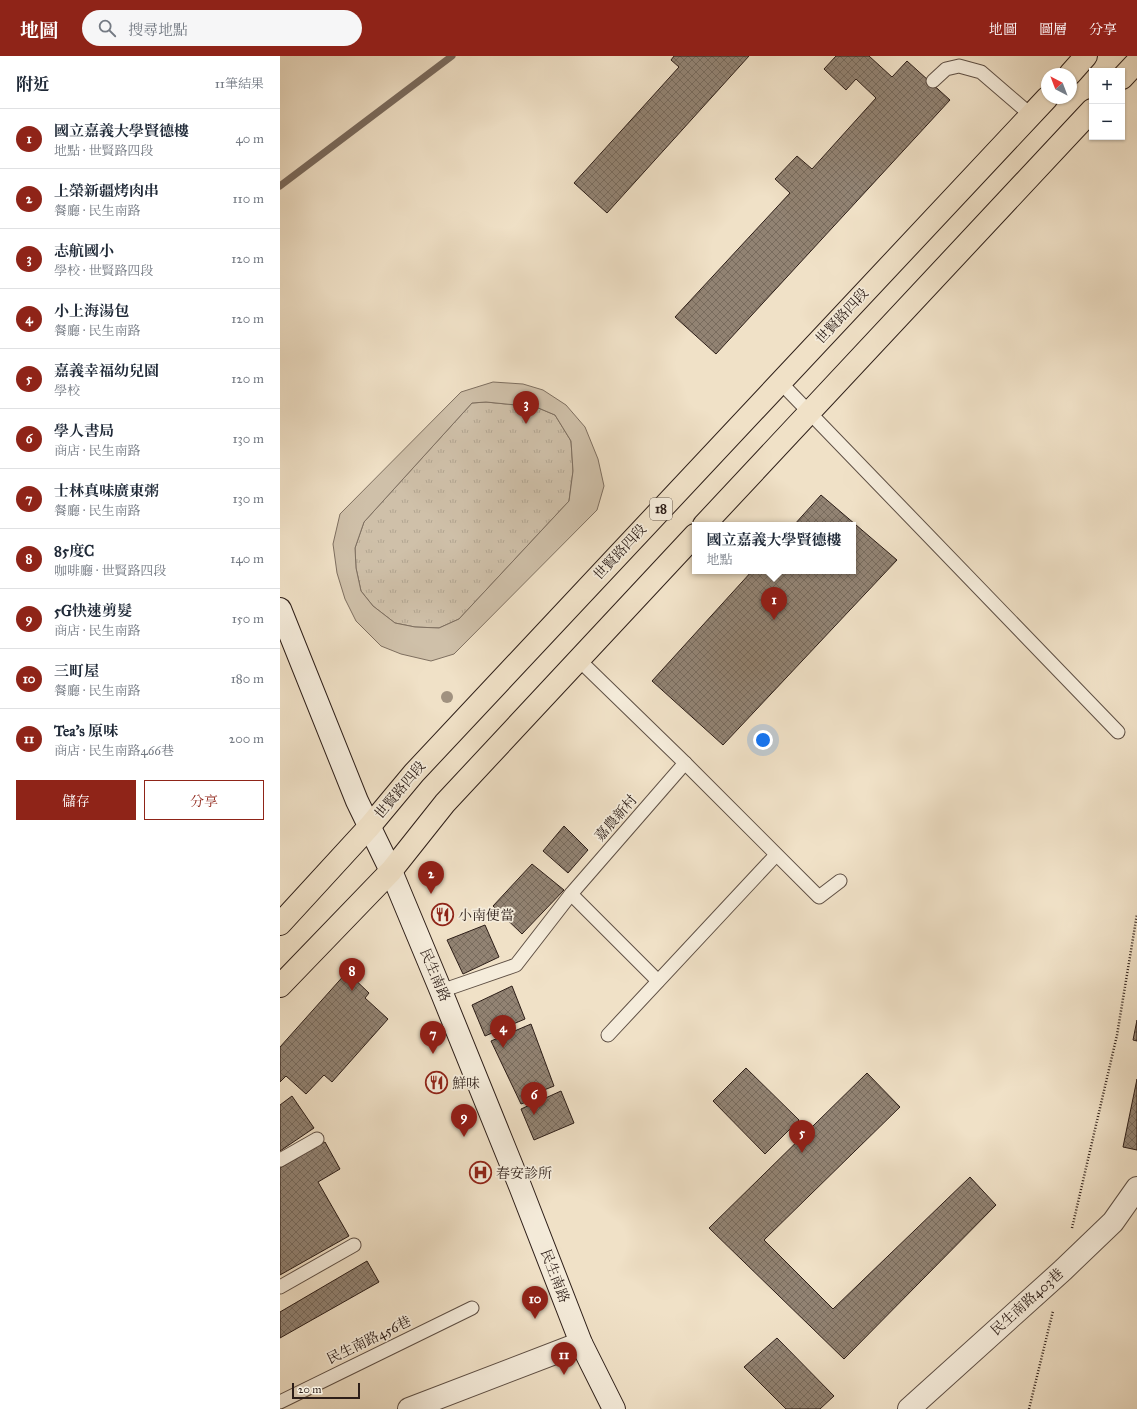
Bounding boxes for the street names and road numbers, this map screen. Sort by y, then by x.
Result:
street label: 世賢路四段 [812,285,872,347]
road number: 18 [650,498,672,520]
street label: 世賢路四段 [590,521,650,583]
street label: 世賢路四段 [371,758,429,822]
street label: 嘉農新村 [591,791,641,845]
street label: 民生南路 [416,946,454,1004]
street label: 民生南路 [537,1247,573,1305]
street label: 民生南路403巷 [987,1265,1067,1339]
street label: 民生南路456巷 [324,1312,414,1368]

